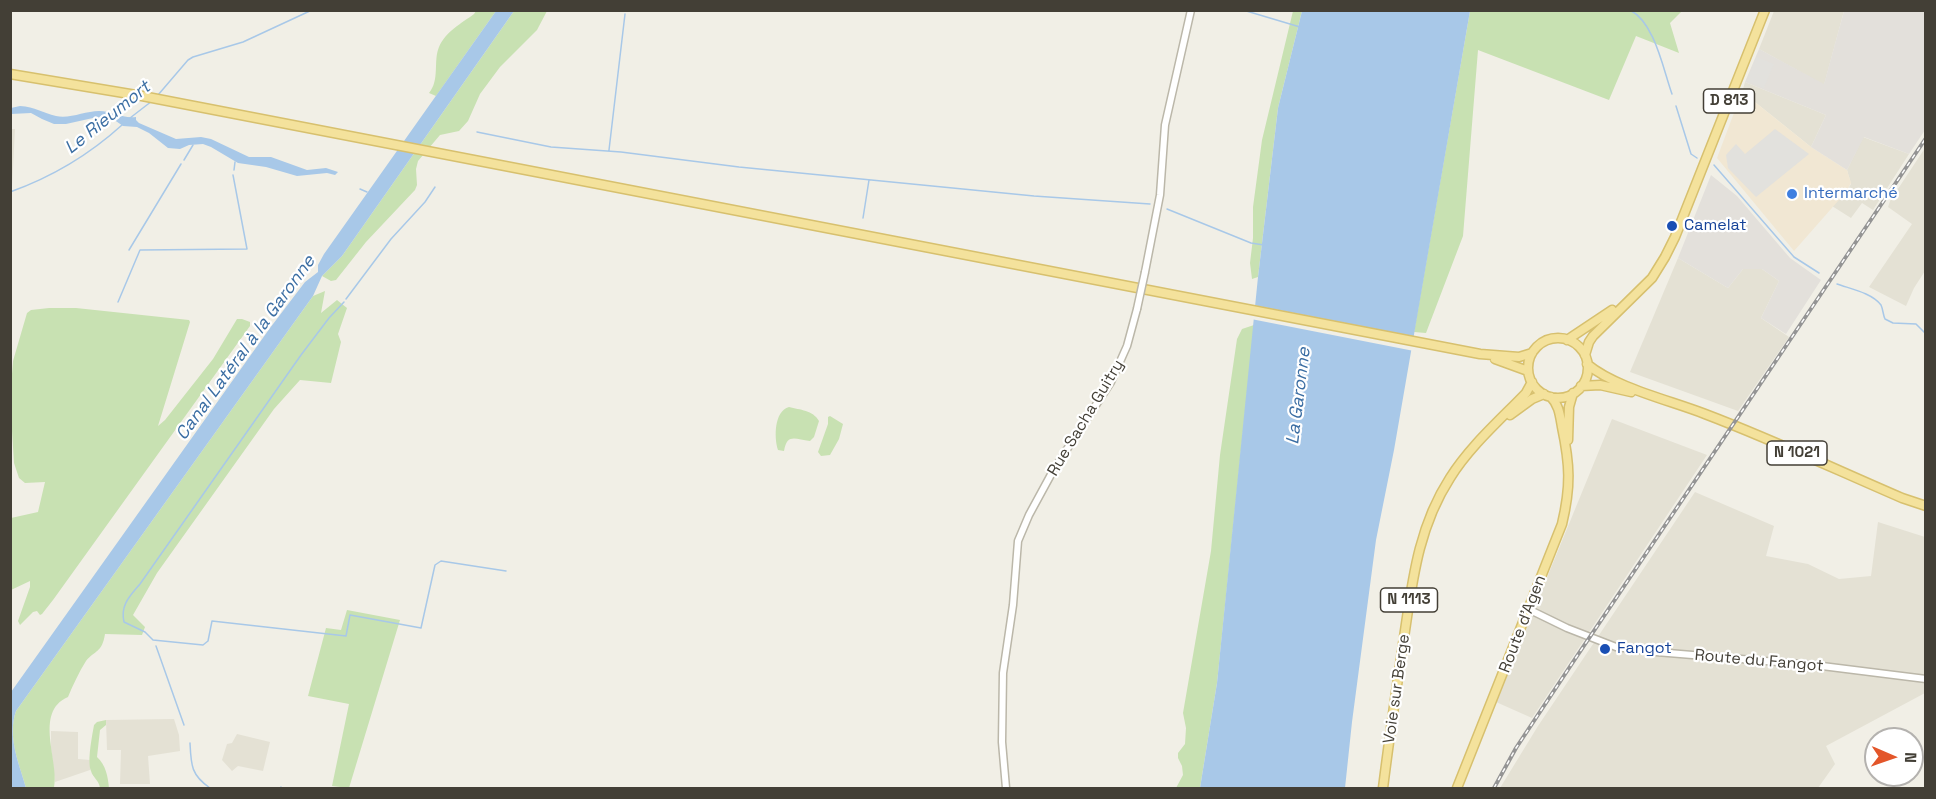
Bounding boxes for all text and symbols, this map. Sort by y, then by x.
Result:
water label: Le Rieumort [61,77,155,159]
road number: D 813 [1704,89,1754,113]
place label: Intermarché [1804,184,1898,204]
marker: Intermarché [1785,187,1799,201]
place label: Camelat [1684,216,1747,236]
marker: Camelat [1665,219,1679,233]
water label: Canal Latéral à la Garonne [172,251,320,445]
water label: La Garonne [1282,346,1316,446]
street label: Rue Sacha Guitry [1044,356,1128,480]
road number: N 1021 [1767,441,1827,465]
street label: Route d'Agen [1496,572,1550,676]
road number: N 1113 [1380,588,1438,612]
street label: Voie sur Berge [1380,633,1414,745]
place label: Fangot [1617,639,1672,659]
marker: Fangot [1598,642,1612,656]
street label: Route du Fangot [1694,646,1824,676]
north arrow [1864,727,1924,787]
text: N [1900,752,1921,763]

